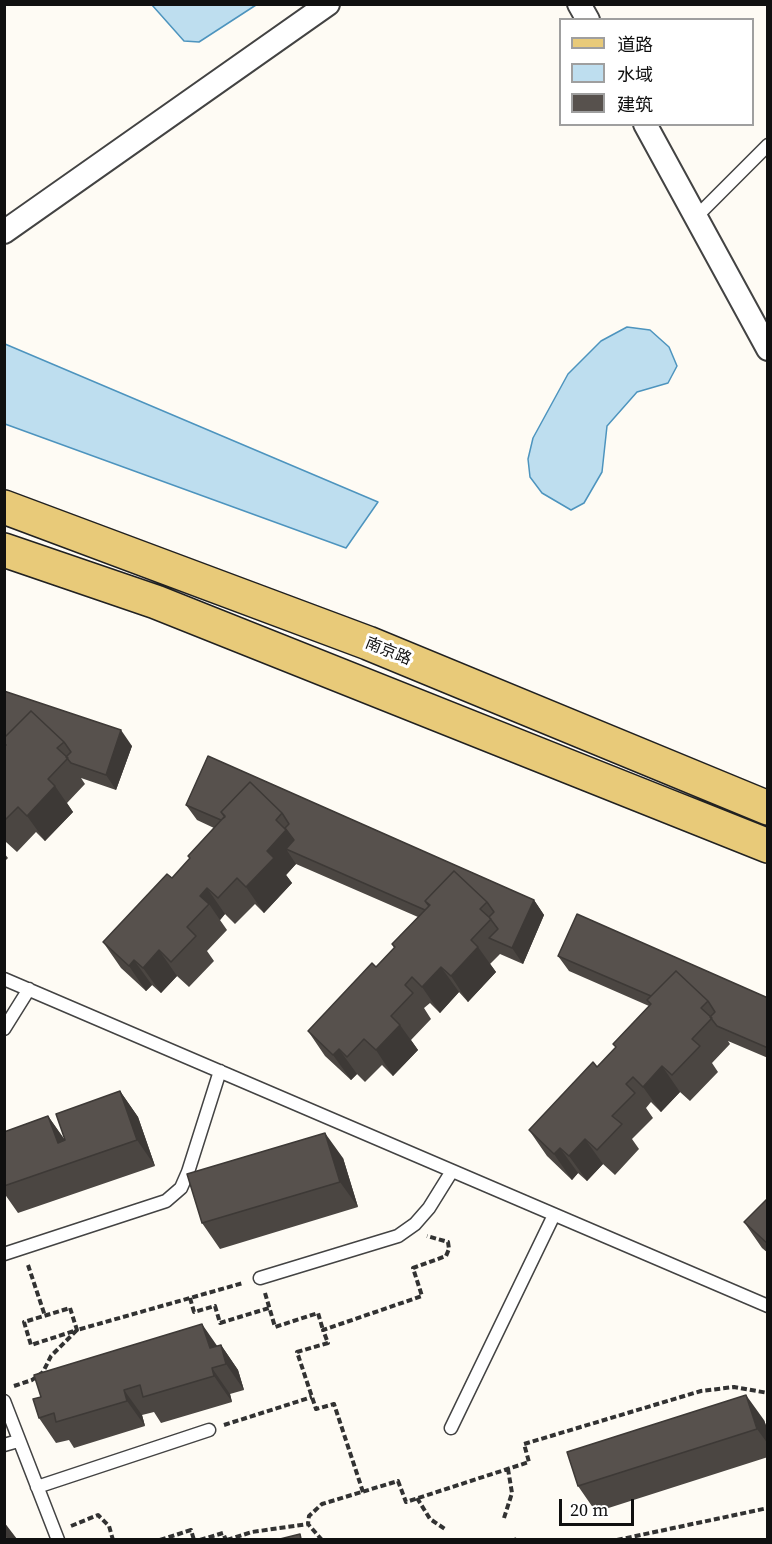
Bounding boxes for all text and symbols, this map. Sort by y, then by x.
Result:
legend [559,18,754,126]
text: 道路 [617,32,653,57]
text: 水域 [617,62,653,87]
text: 建筑 [617,92,653,117]
street label: 南京路 [362,634,414,670]
scale bar [562,1487,637,1525]
text: 20 m [570,1497,608,1522]

